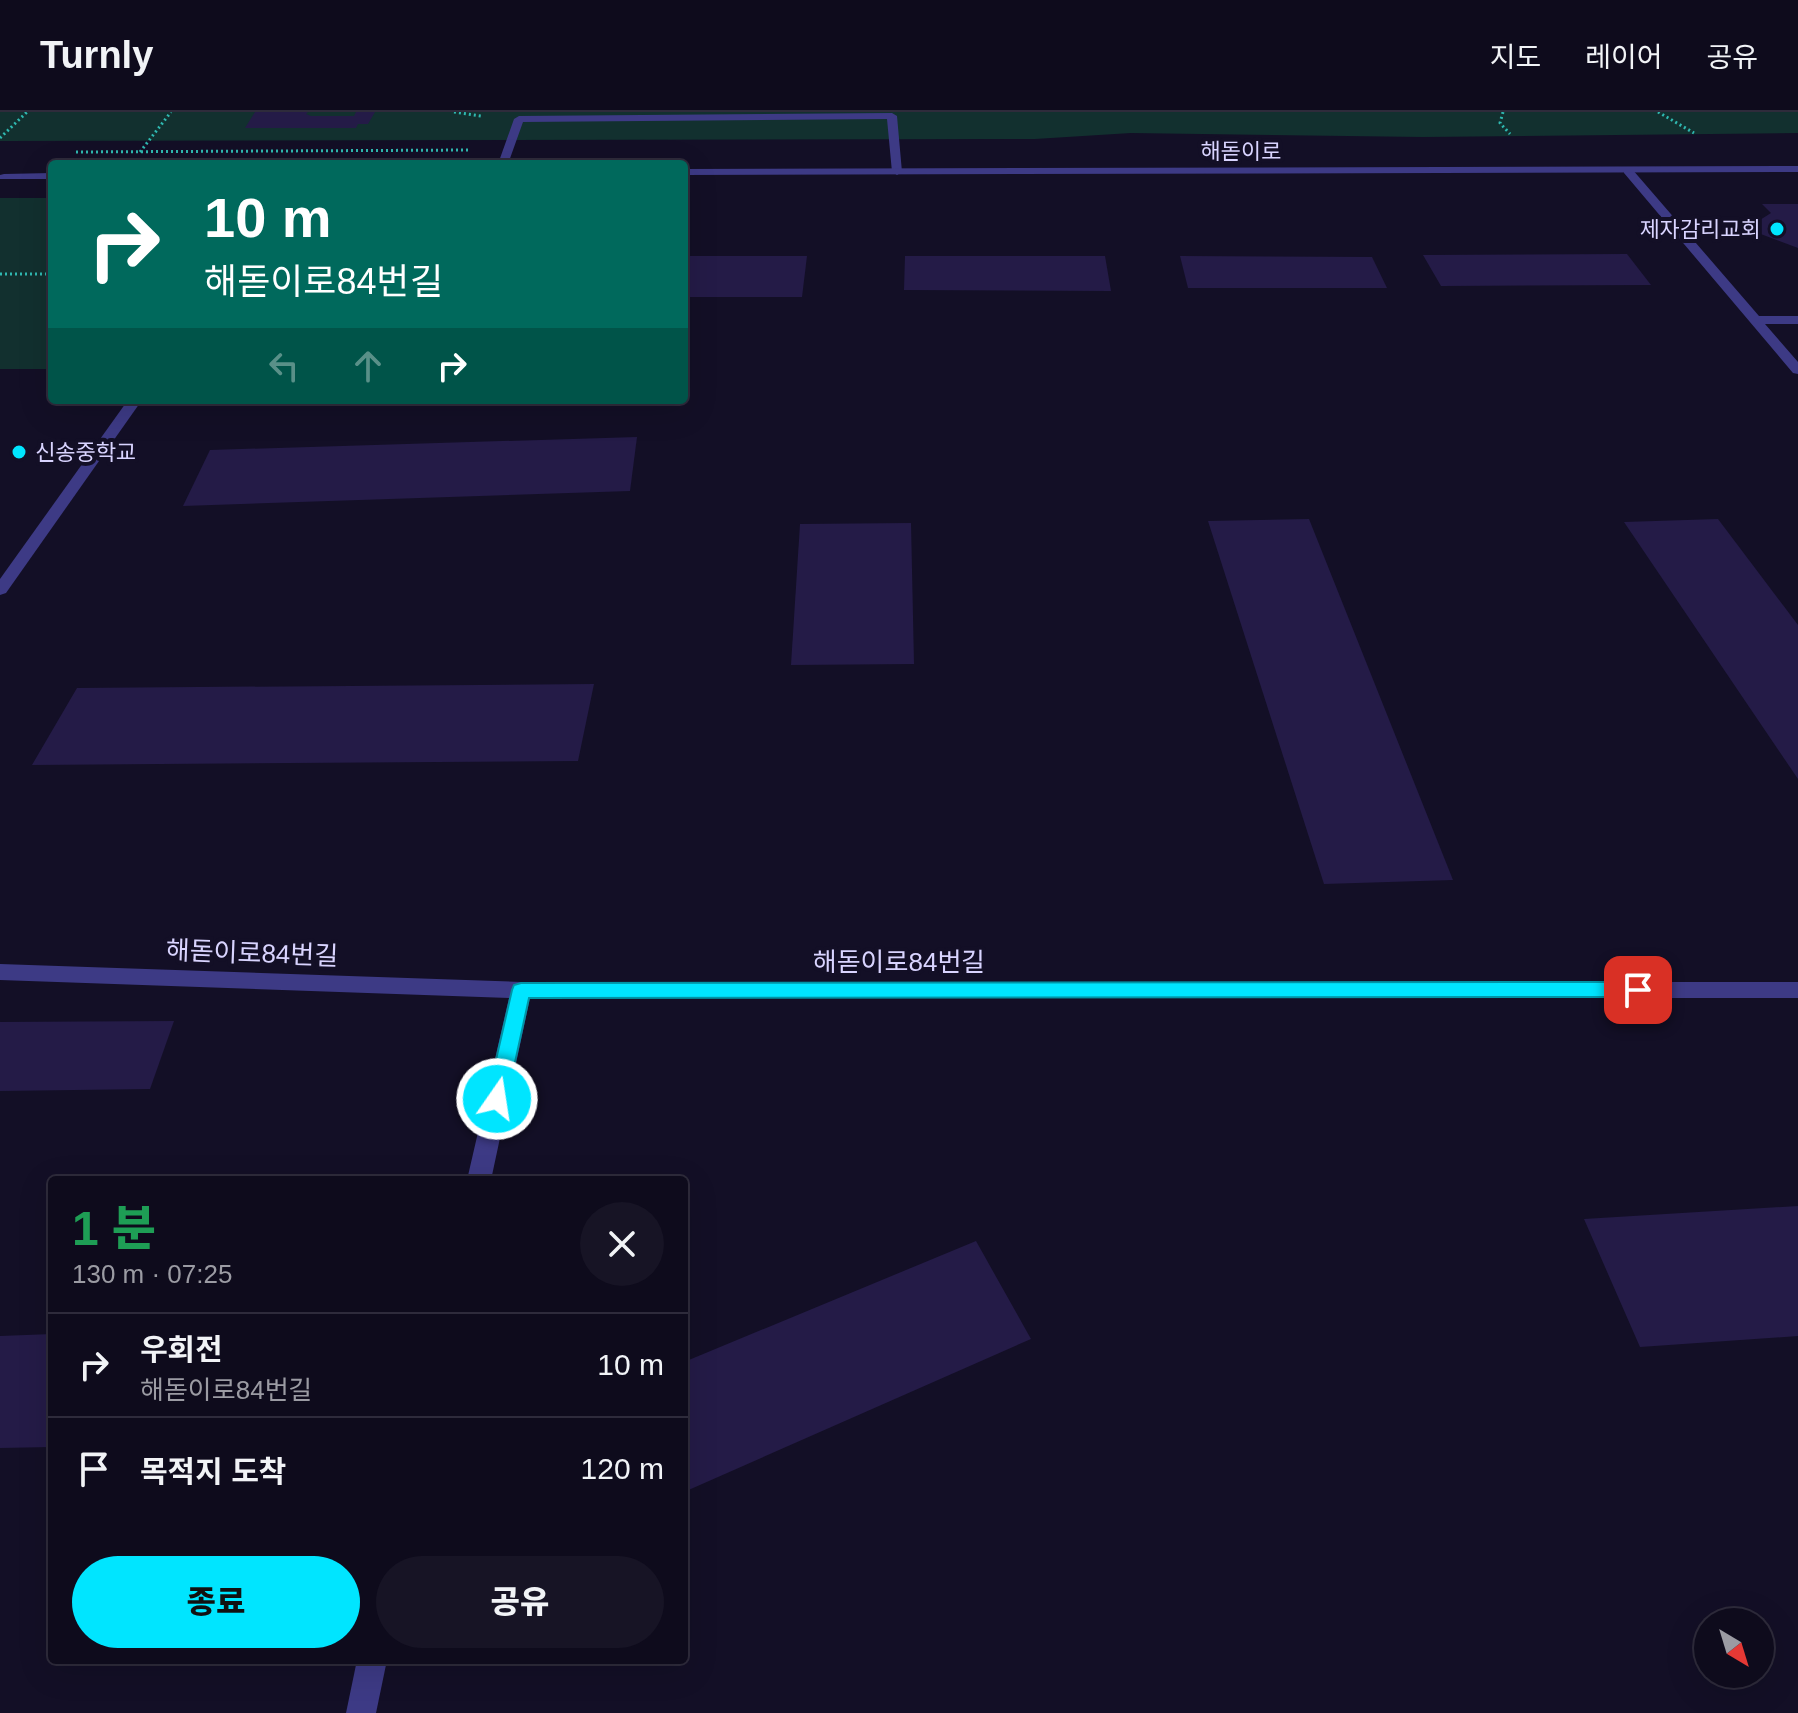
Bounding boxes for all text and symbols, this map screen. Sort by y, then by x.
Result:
text: Turnly [40,34,153,76]
text: 지도 [1490,42,1541,73]
text: 레이어 [1585,42,1662,73]
text: 공유 [1706,42,1758,73]
street label: 해돋이로 [1201,139,1281,164]
text: 10 m [204,186,332,249]
icon: right [72,192,176,296]
place label: 제자감리교회 [1640,217,1761,242]
marker: 제자감리교회 [1768,220,1786,238]
text: 해돋이로84번길 [204,261,443,302]
icon: left [262,344,306,388]
icon: ahead [346,344,390,388]
icon: right [430,344,474,388]
place label: 신송중학교 [35,440,136,465]
marker: 신송중학교 [10,443,28,461]
street label: 해돋이로84번길 [165,935,339,971]
street label: 해돋이로84번길 [813,947,985,977]
pin [1604,956,1672,1024]
icon: arrive [1616,968,1660,1012]
position arrow [455,1057,539,1141]
text: 1 분 [72,1202,156,1255]
button: close [580,1202,664,1286]
text: 130 m · 07:25 [72,1259,232,1289]
text: 우회전 [140,1333,223,1366]
icon: right [72,1343,116,1387]
text: 10 m [597,1348,664,1381]
text: 해돋이로84번길 [140,1375,312,1405]
icon: arrive [72,1447,116,1491]
text: 120 m [581,1452,664,1485]
text: 목적지 도착 [140,1455,286,1488]
button: 종료 [72,1556,360,1648]
button: 공유 [376,1556,664,1648]
north arrow [1694,1608,1774,1688]
map controls [1694,1608,1774,1688]

